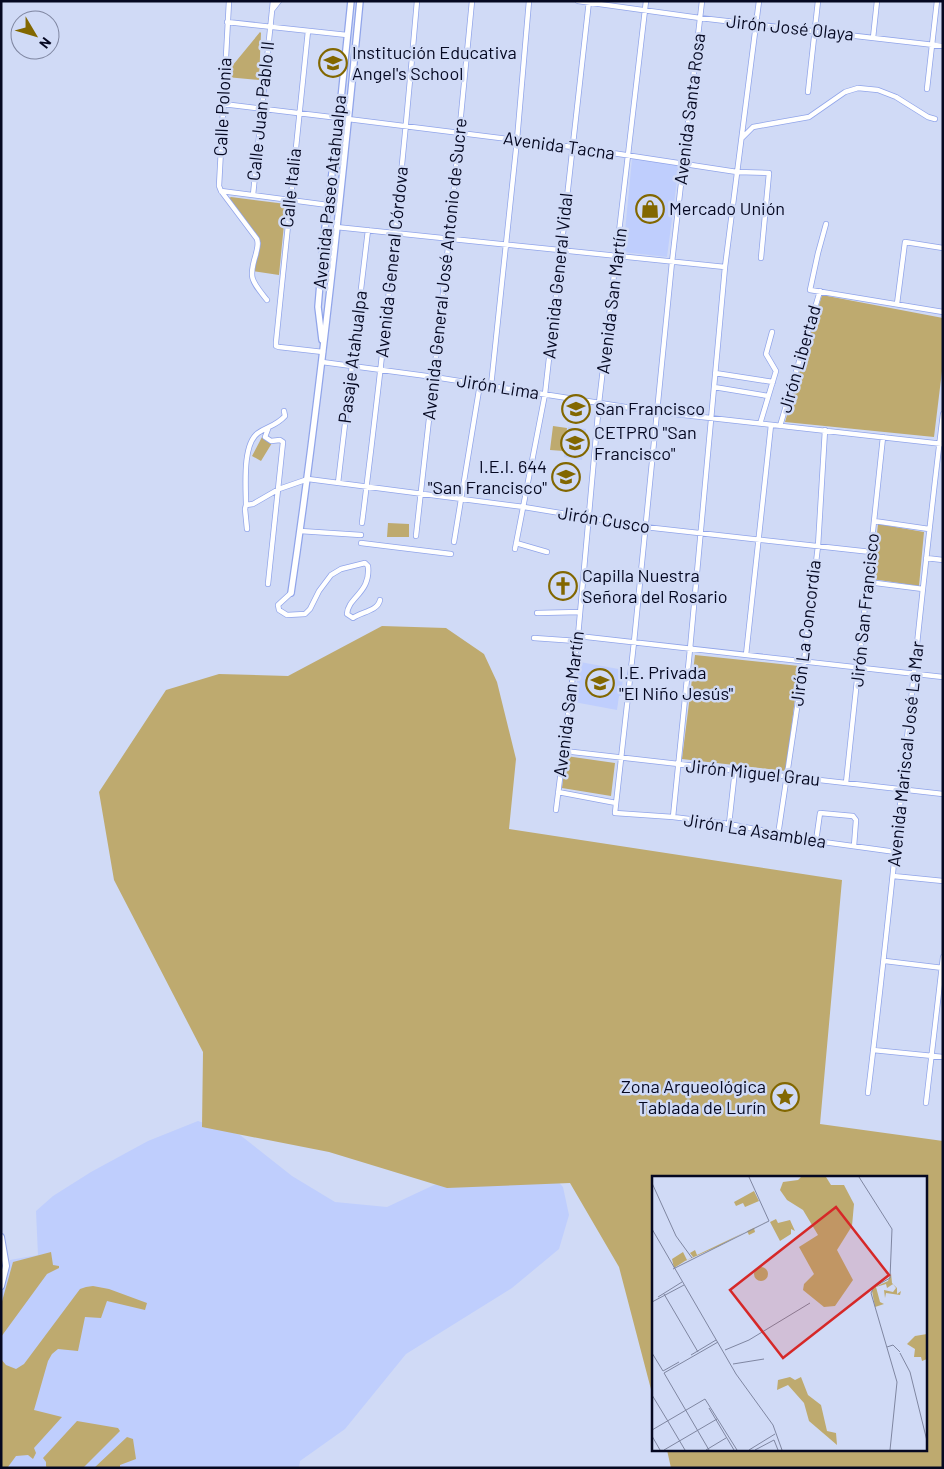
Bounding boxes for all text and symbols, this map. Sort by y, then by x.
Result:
street label: Jirón José Olaya [725,9,855,45]
north arrow [10,10,60,60]
street label: Avenida Santa Rosa [669,32,709,186]
text: N [36,34,55,52]
street label: Calle Juan Pablo II [242,40,278,182]
place label: Institución Educativa Angel's School [352,41,517,84]
school or university icon: Institución Educativa Angel's School [318,48,348,78]
street label: Calle Polonia [208,57,236,157]
street label: Avenida Paseo Atahualpa [308,94,350,290]
street label: Avenida General José Antonio de Sucre [417,117,471,421]
street label: Avenida Tacna [502,126,616,164]
street label: Calle Italia [275,147,305,229]
street label: Avenida General Córdova [370,165,412,359]
street label: Avenida General Vidal [537,192,577,360]
shop icon: Mercado Unión [635,194,665,224]
place label: Mercado Unión [669,197,785,219]
street label: Avenida San Martín [591,227,631,375]
street label: Pasaje Atahualpa [333,289,371,424]
street label: Jirón Libertad [773,302,825,415]
street label: Jirón Lima [455,369,541,403]
school or university icon: San Francisco [561,394,591,424]
place label: San Francisco [595,397,705,419]
place label: CETPRO "San Francisco" [594,421,697,464]
school or university icon: CETPRO "San Francisco" [560,428,590,458]
place label: I.E.I. 644 "San Francisco" [428,455,547,498]
school or university icon: I.E.I. 644 "San Francisco" [551,462,581,492]
street label: Jirón Cusco [557,501,652,537]
street label: Jirón San Francisco [845,532,883,688]
street label: Jirón La Concordia [785,559,825,707]
place label: Capilla Nuestra Señora del Rosario [582,564,728,607]
church icon: Capilla Nuestra Señora del Rosario [548,571,578,601]
street label: Avenida San Martín [548,630,588,778]
street label: Avenida Mariscal José La Mar [882,639,928,868]
place label: I.E. Privada "El Niño Jesús" [619,661,734,704]
school or university icon: I.E. Privada "El Niño Jesús" [585,668,615,698]
street label: Jirón Miguel Grau [685,754,821,790]
street label: Jirón La Asamblea [682,808,828,852]
place label: Zona Arqueológica Tablada de Lurín [621,1075,766,1118]
place icon: Zona Arqueológica Tablada de Lurín [770,1082,800,1112]
inset map [652,1176,926,1452]

